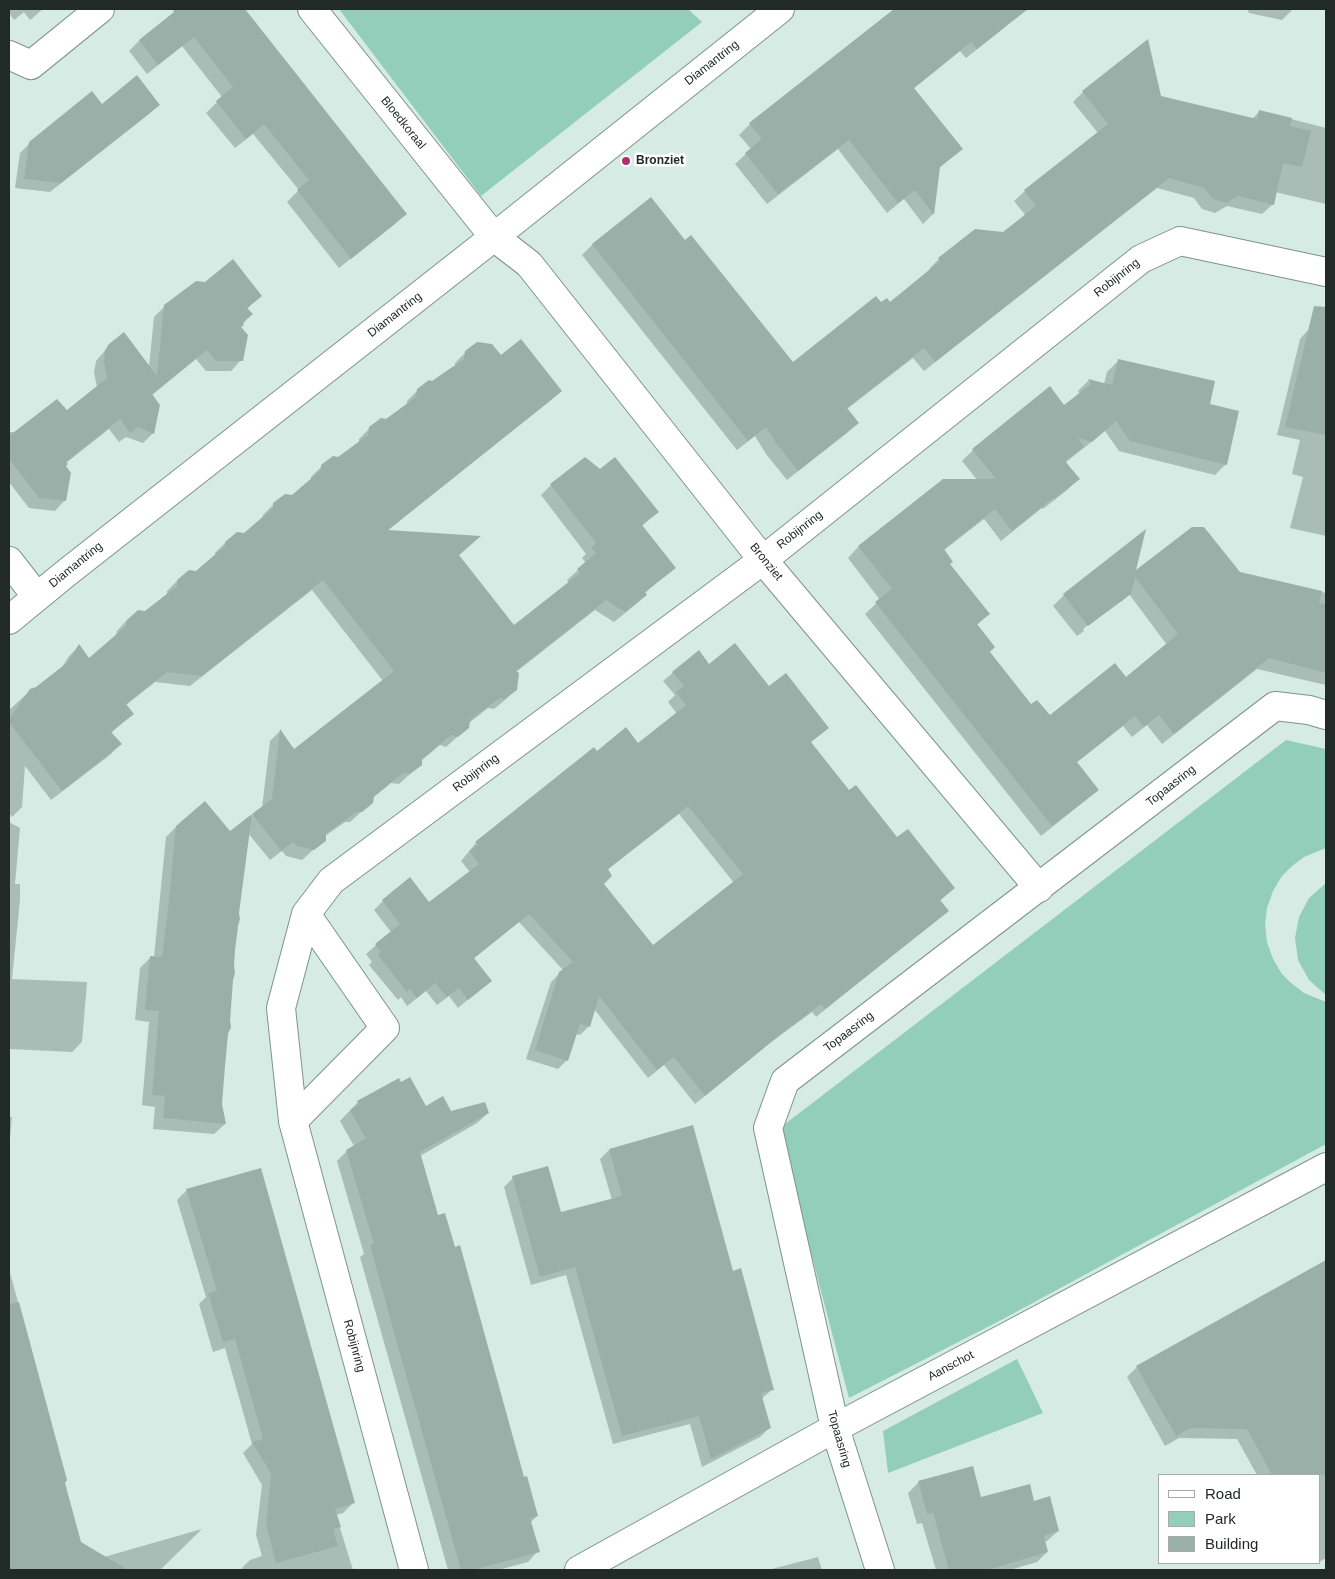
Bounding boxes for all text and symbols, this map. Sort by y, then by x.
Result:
street label: Diamantring [682,37,742,89]
street label: Bloedkoraal [377,94,429,152]
place label: Bronziet [636,154,684,168]
marker: Bronziet [620,155,632,167]
street label: Robijnring [1091,256,1143,300]
street label: Diamantring [365,289,425,341]
street label: Robijnring [774,508,826,552]
street label: Diamantring [46,539,106,591]
street label: Bronziet [747,540,785,584]
street label: Robijnring [450,751,502,795]
street label: Topaasring [1143,762,1199,810]
street label: Topaasring [821,1009,877,1055]
street label: Robijnring [340,1318,368,1374]
street label: Aanschot [926,1348,976,1384]
street label: Topaasring [824,1409,854,1469]
legend [1158,1474,1320,1564]
text: Road [1205,1485,1241,1502]
text: Park [1205,1510,1236,1527]
text: Building [1205,1535,1258,1552]

